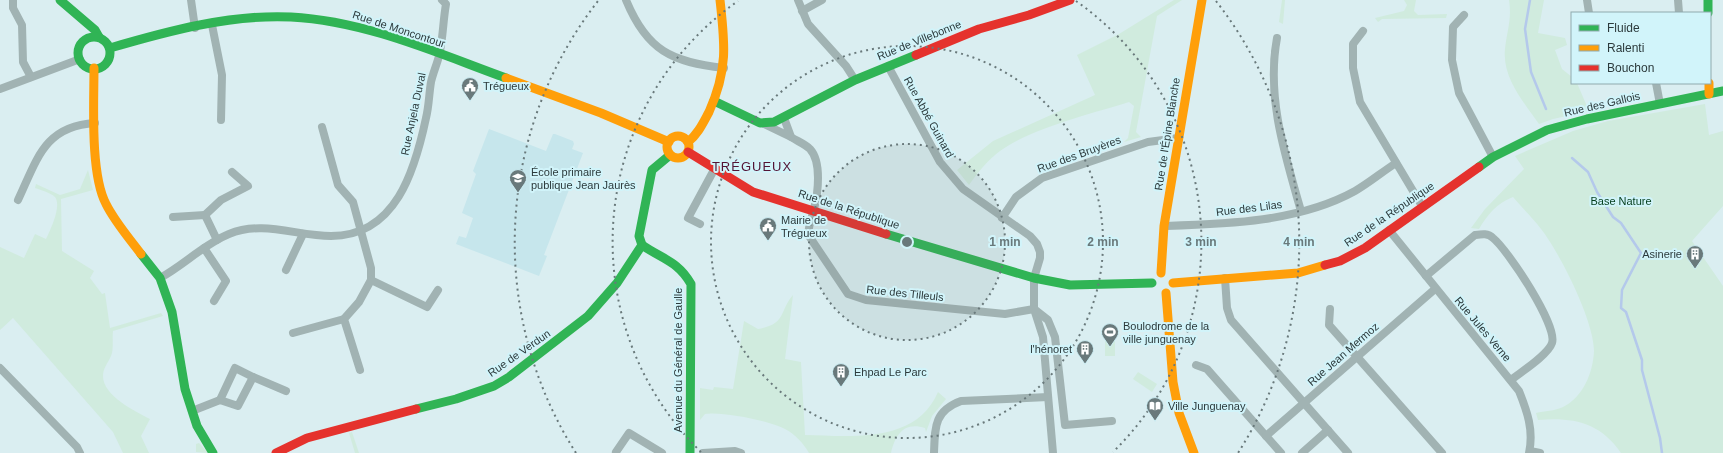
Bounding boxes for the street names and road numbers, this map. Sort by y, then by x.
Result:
street label: Rue de Moncontour [351,8,447,50]
street label: Rue de Villebonne [875,18,963,62]
street label: Rue Anjela Duval [398,71,428,157]
street label: Rue Abbé Guinard [902,75,956,159]
street label: Rue de l'Épine Blanche [1152,77,1182,191]
street label: Rue des Gallois [1563,89,1642,119]
street label: Rue des Bruyères [1036,133,1123,175]
street label: Rue de la République [1342,179,1436,249]
street label: Rue de la République [797,187,901,231]
street label: Rue des Lilas [1215,198,1283,218]
street label: Rue des Tilleuls [866,283,945,303]
street label: Avenue du Général de Gaulle [672,288,684,432]
street label: Rue Jules Verne [1452,294,1514,364]
street label: Rue Jean Mermoz [1305,320,1381,388]
street label: Rue de Verdun [485,327,553,379]

